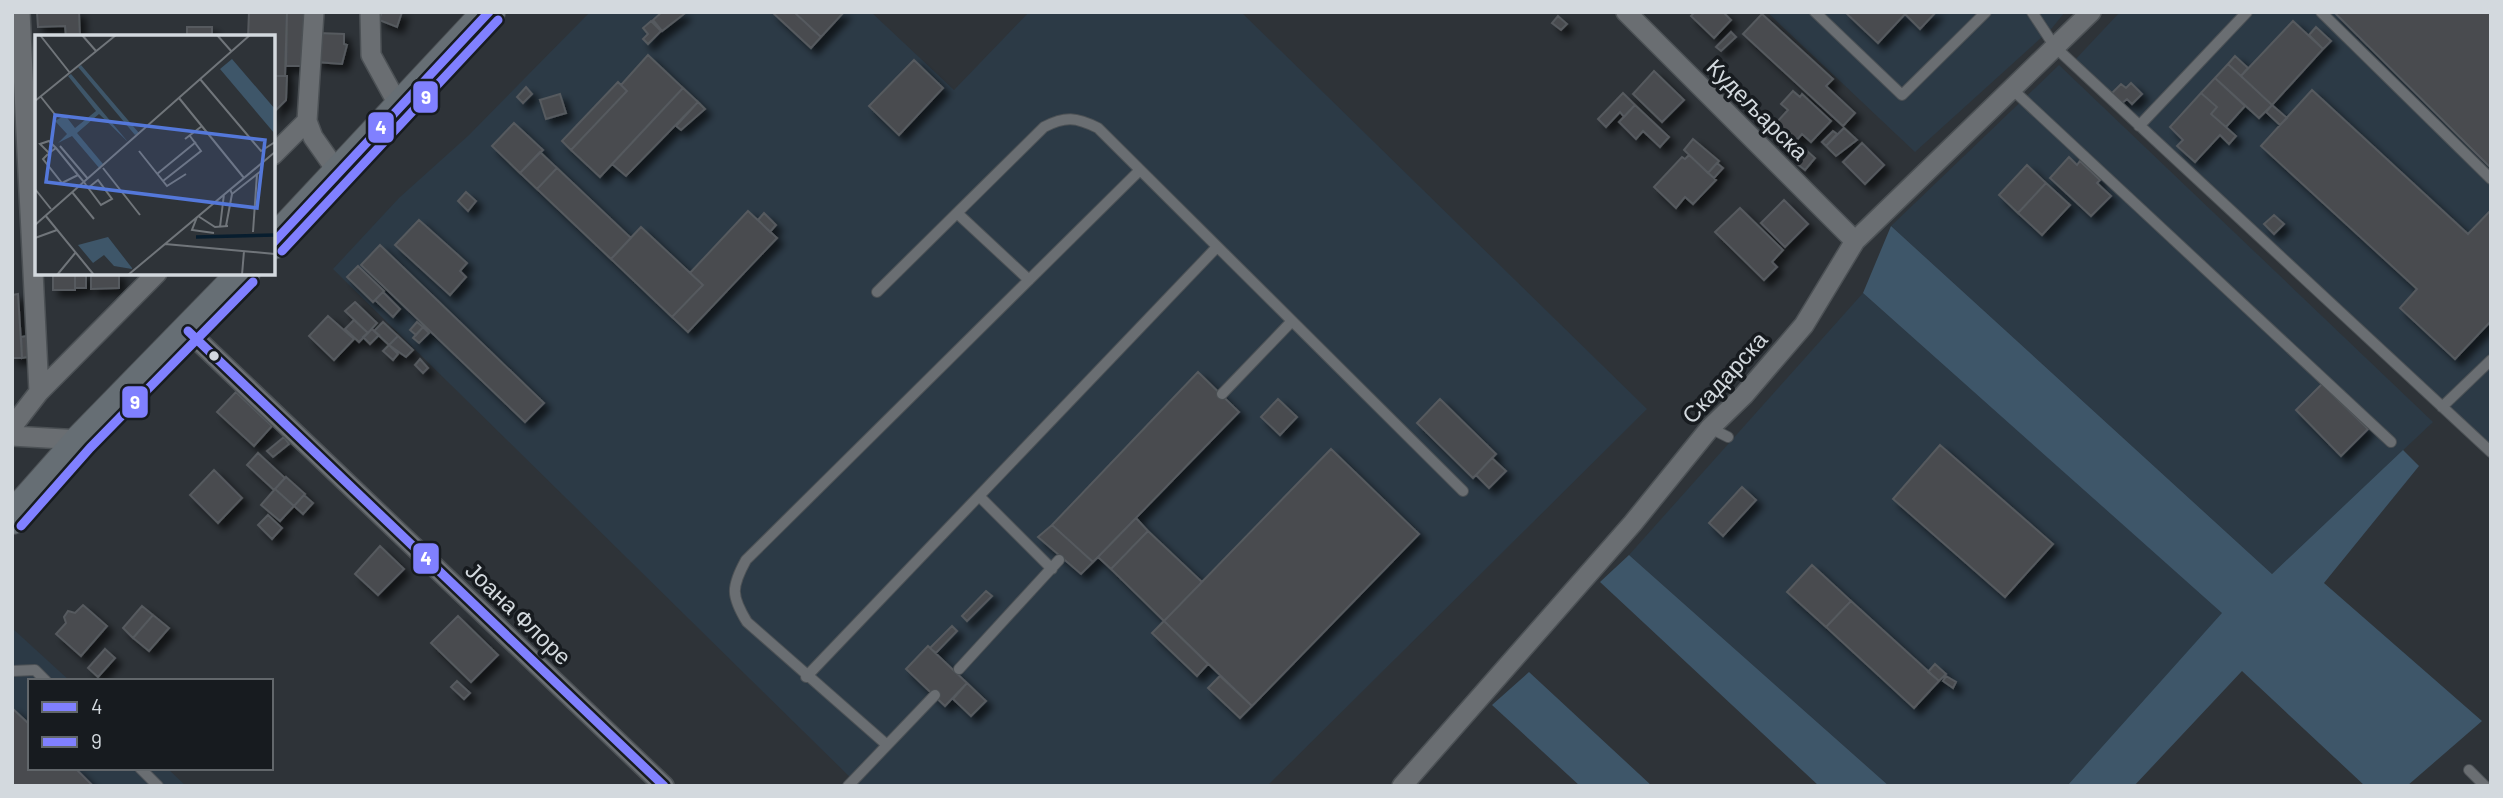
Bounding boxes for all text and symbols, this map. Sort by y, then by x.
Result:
inset map [35,35,275,275]
street label: Кудељарска [1702,53,1815,166]
line badge: 9 [412,80,439,114]
text: 9 [421,85,431,108]
line badge: 4 [367,111,395,144]
text: 4 [375,115,387,138]
street label: Скадарска [1676,325,1773,429]
unlabelled marker [207,349,221,363]
line badge: 9 [121,385,149,419]
text: 9 [130,390,140,413]
line badge: 4 [412,542,440,575]
text: 4 [420,546,432,569]
street label: Јоана Флоре [460,556,578,670]
legend [28,679,273,770]
text: 4 [91,693,103,718]
text: 9 [91,728,102,753]

